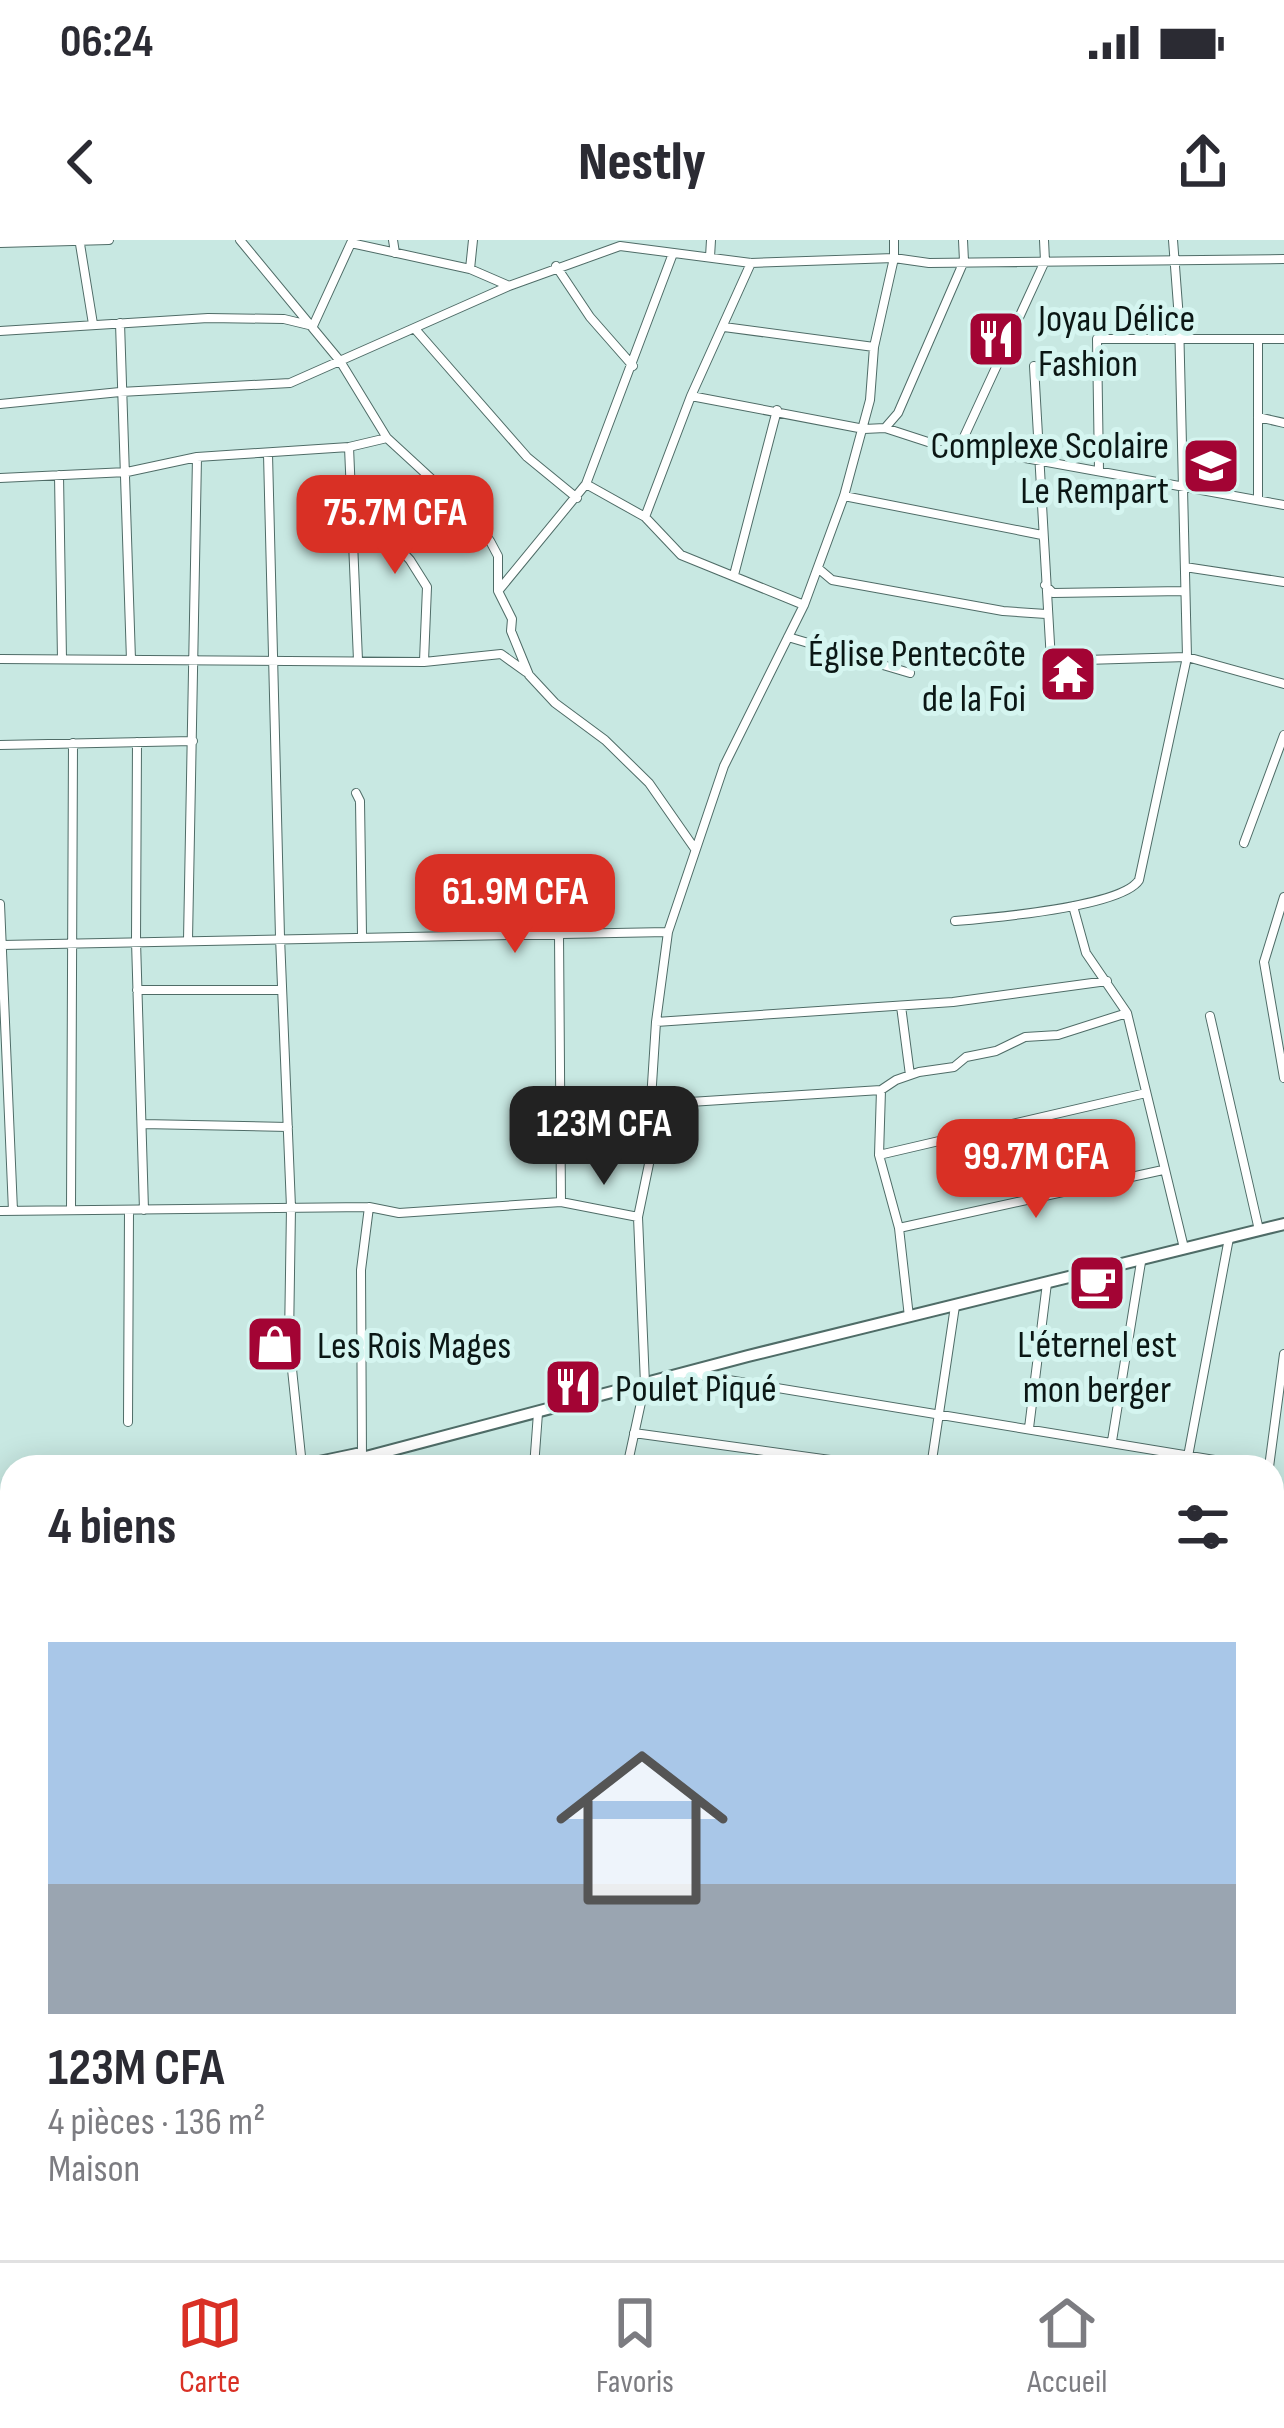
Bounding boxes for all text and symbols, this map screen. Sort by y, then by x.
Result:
text: 06:24 [60,15,153,70]
icon: back [48,129,114,195]
icon: share [1170,129,1236,195]
text: Nestly [578,130,706,195]
place label: Joyau Délice Fashion [1037,296,1195,388]
restaurant icon: Joyau Délice Fashion [965,308,1027,370]
place label: Complexe Scolaire Le Rempart [931,423,1169,515]
school or university icon: Complexe Scolaire Le Rempart [1180,435,1242,497]
pin: 75.7M CFA [258,475,532,577]
text: 75.7M CFA [323,490,467,537]
place label: Église Pentecôte de la Foi [808,631,1026,723]
temple icon: Église Pentecôte de la Foi [1037,643,1099,705]
pin: 61.9M CFA [378,854,652,956]
text: 61.9M CFA [442,869,588,916]
pin: 123M CFA [480,1086,728,1188]
text: 123M CFA [537,1101,671,1148]
pin: 99.7M CFA [899,1119,1173,1221]
text: 99.7M CFA [963,1134,1109,1181]
cafe icon: L'éternel est mon berger [1066,1252,1128,1314]
shop icon: Les Rois Mages [244,1313,306,1375]
place label: L'éternel est mon berger [1017,1322,1177,1414]
place label: Les Rois Mages [317,1323,511,1370]
restaurant icon: Poulet Piqué [542,1356,604,1418]
place label: Poulet Piqué [615,1366,777,1413]
icon: filters [1170,1494,1236,1560]
text: 4 biens [48,1497,176,1558]
icon: home [534,1720,750,1936]
text: 123M CFA [48,2038,224,2099]
text: 4 pièces · 136 m² [48,2099,265,2146]
text: Maison [48,2146,140,2193]
tab: Carte [177,2290,243,2402]
tab: Favoris [596,2290,674,2402]
tab: Accueil [1027,2290,1107,2402]

